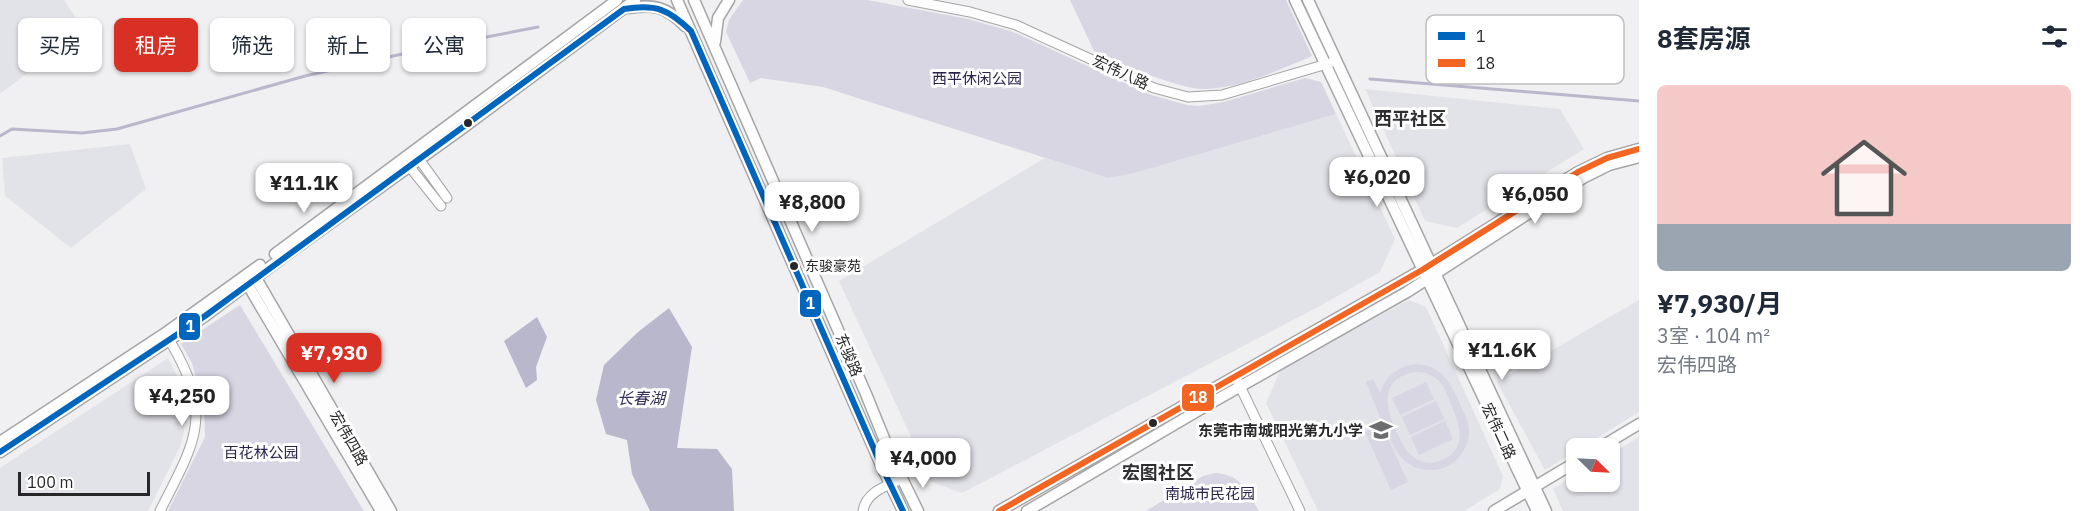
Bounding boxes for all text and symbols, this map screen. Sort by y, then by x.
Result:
legend [1426,15,1624,84]
chip: 买房 [18,18,102,72]
chip: 租房 [114,18,198,72]
chip: 筛选 [210,18,294,72]
chip: 新上 [306,18,390,72]
chip: 公寓 [402,18,486,72]
icon: filters [2038,20,2071,53]
text: 8套房源 [1657,21,1751,55]
text: 1 [1476,26,1486,46]
street label: 宏伟八路 [1090,51,1152,93]
text: 18 [1476,53,1495,73]
park label: 西平休闲公园 [932,69,1022,88]
district label: 西平社区 [1374,107,1446,130]
unlabelled marker [462,117,474,129]
icon: home [1810,124,1918,232]
pin: ¥6,020 [1328,157,1426,208]
pin: ¥11.1K [255,163,353,214]
text: ¥6,020 [1343,163,1411,190]
text: ¥11.1K [269,169,339,196]
pin: ¥6,050 [1486,174,1584,225]
text: ¥6,050 [1501,180,1569,207]
pin: ¥8,800 [763,182,861,233]
text: ¥8,800 [778,188,846,215]
place label: 东骏豪苑 [805,257,861,275]
marker: 东骏豪苑 [788,260,800,272]
text: ¥7,930/月 [1657,286,1782,320]
line badge: 1 [799,289,822,318]
text: 1 [805,293,815,313]
line badge: 1 [178,312,201,341]
text: 1 [185,316,195,336]
text: 3室 · 104 m² [1657,322,1770,349]
pin: ¥11.6K [1453,330,1551,381]
street label: 东骏路 [831,331,867,379]
pin: ¥7,930 [285,333,383,384]
text: ¥11.6K [1467,336,1537,363]
text: ¥7,930 [300,339,368,366]
text: 宏伟四路 [1657,351,1737,378]
pin: ¥4,250 [133,376,231,427]
text: ¥4,250 [148,382,216,409]
line badge: 18 [1181,383,1215,412]
text: 18 [1188,387,1208,407]
water label: 长春湖 [617,388,668,408]
street label: 宏伟二路 [1478,400,1520,462]
street label: 宏伟四路 [326,407,372,469]
unlabelled marker [1147,417,1159,429]
school or university icon: 东莞市南城阳光第九小学 [1368,417,1394,443]
place label: 东莞市南城阳光第九小学 [1198,421,1363,440]
pin: ¥4,000 [874,438,972,489]
north arrow [1566,438,1620,492]
map controls [1566,438,1620,492]
park label: 百花林公园 [223,443,299,462]
text: ¥4,000 [889,444,957,471]
district label: 宏图社区 [1122,461,1194,484]
scale bar [18,469,150,496]
text: 100 m [27,472,74,492]
park label: 南城市民花园 [1165,484,1255,503]

